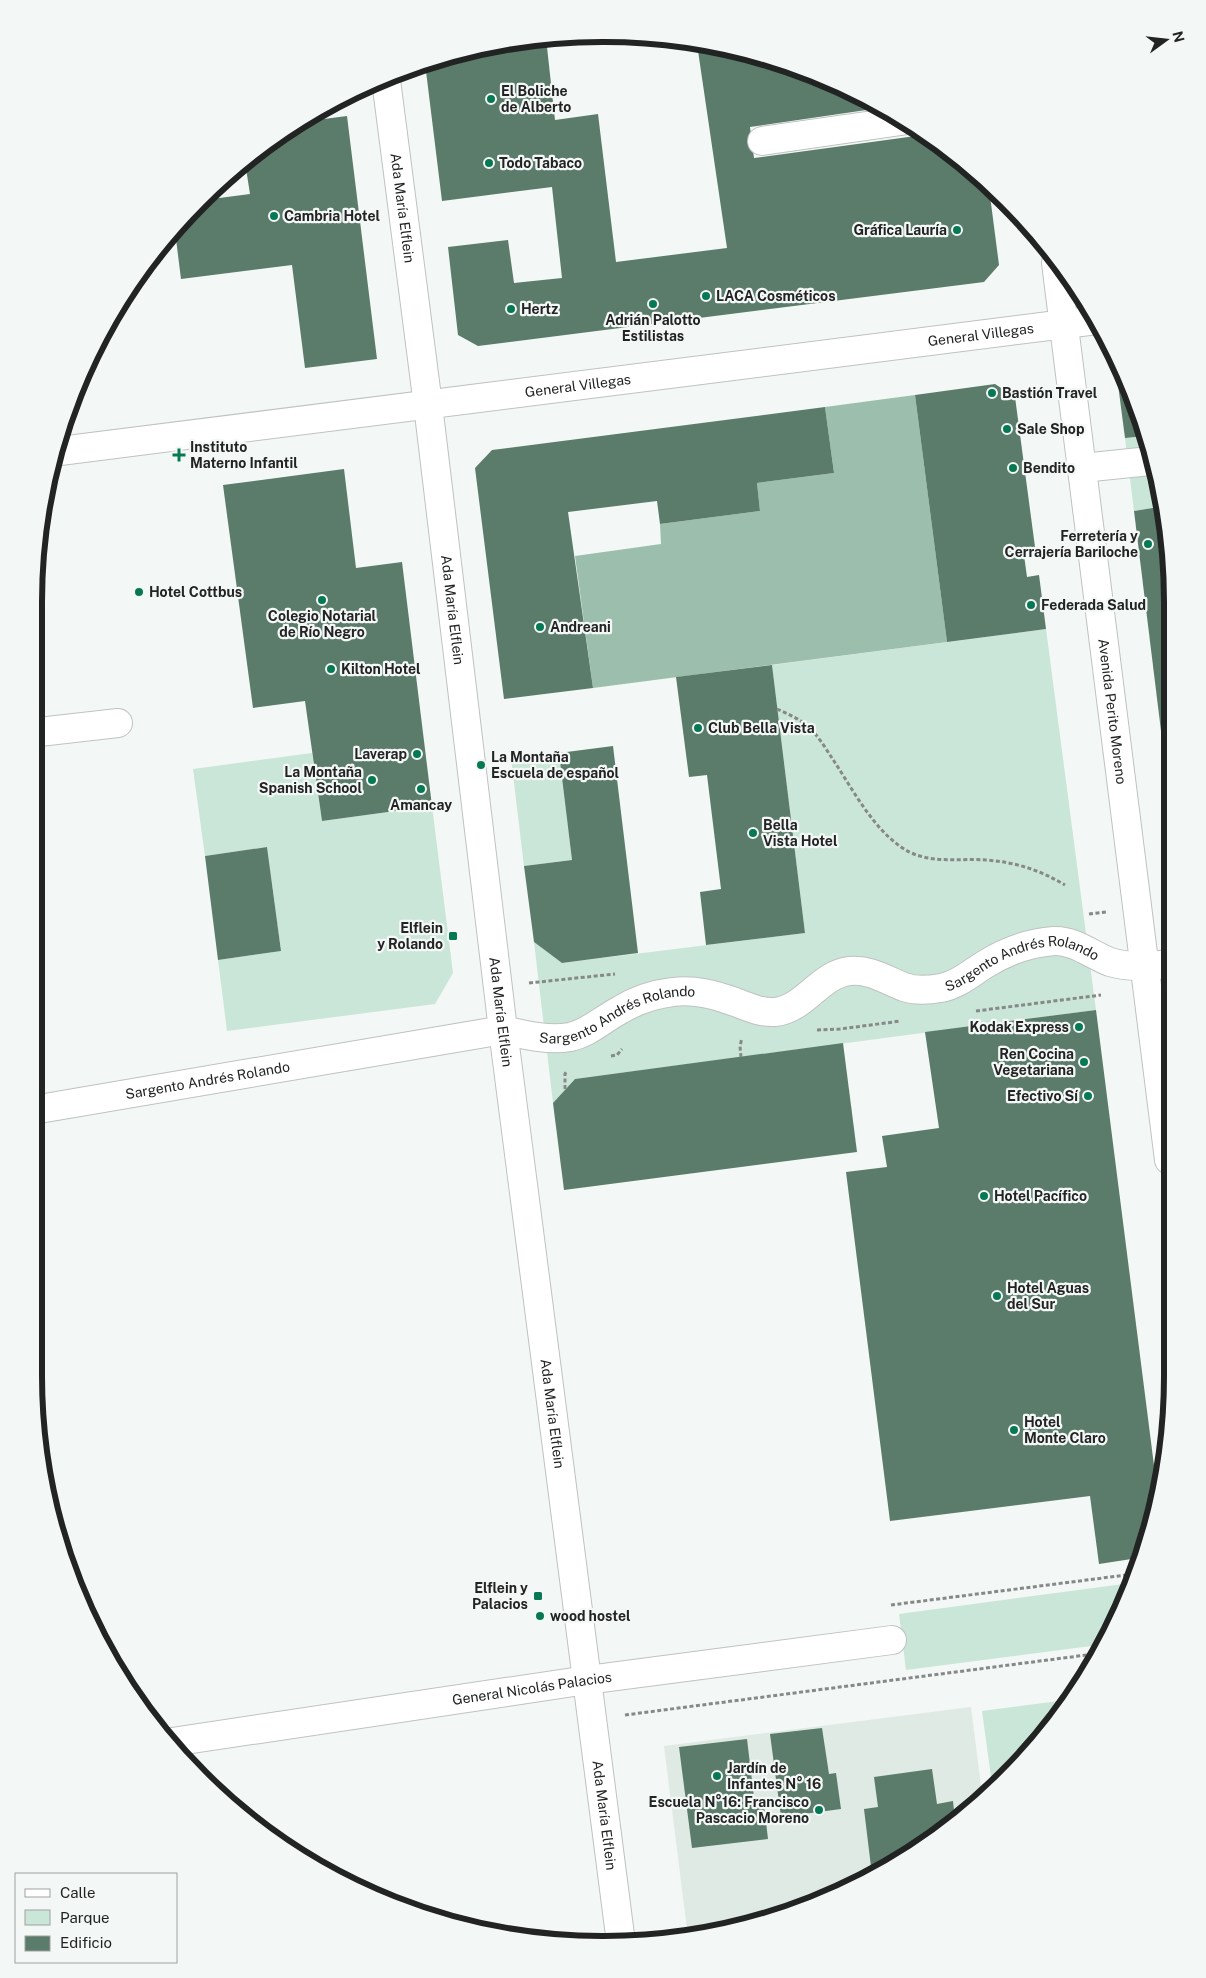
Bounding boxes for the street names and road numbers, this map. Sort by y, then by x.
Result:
street label: Ada María Elflein [388,152,418,264]
street label: General Villegas [927,320,1035,349]
street label: General Villegas [524,371,632,400]
street label: Ada María Elflein [438,554,467,666]
street label: Avenida Perito Moreno [1095,638,1130,785]
street label: Sargento Andrés Rolando [943,933,1102,995]
street label: Ada María Elflein [486,956,516,1068]
street label: Sargento Andrés Rolando [539,983,696,1046]
street label: Sargento Andrés Rolando [124,1058,291,1102]
street label: Ada María Elflein [538,1358,568,1470]
street label: General Nicolás Palacios [451,1669,613,1708]
street label: Ada María Elflein [589,1759,620,1871]

